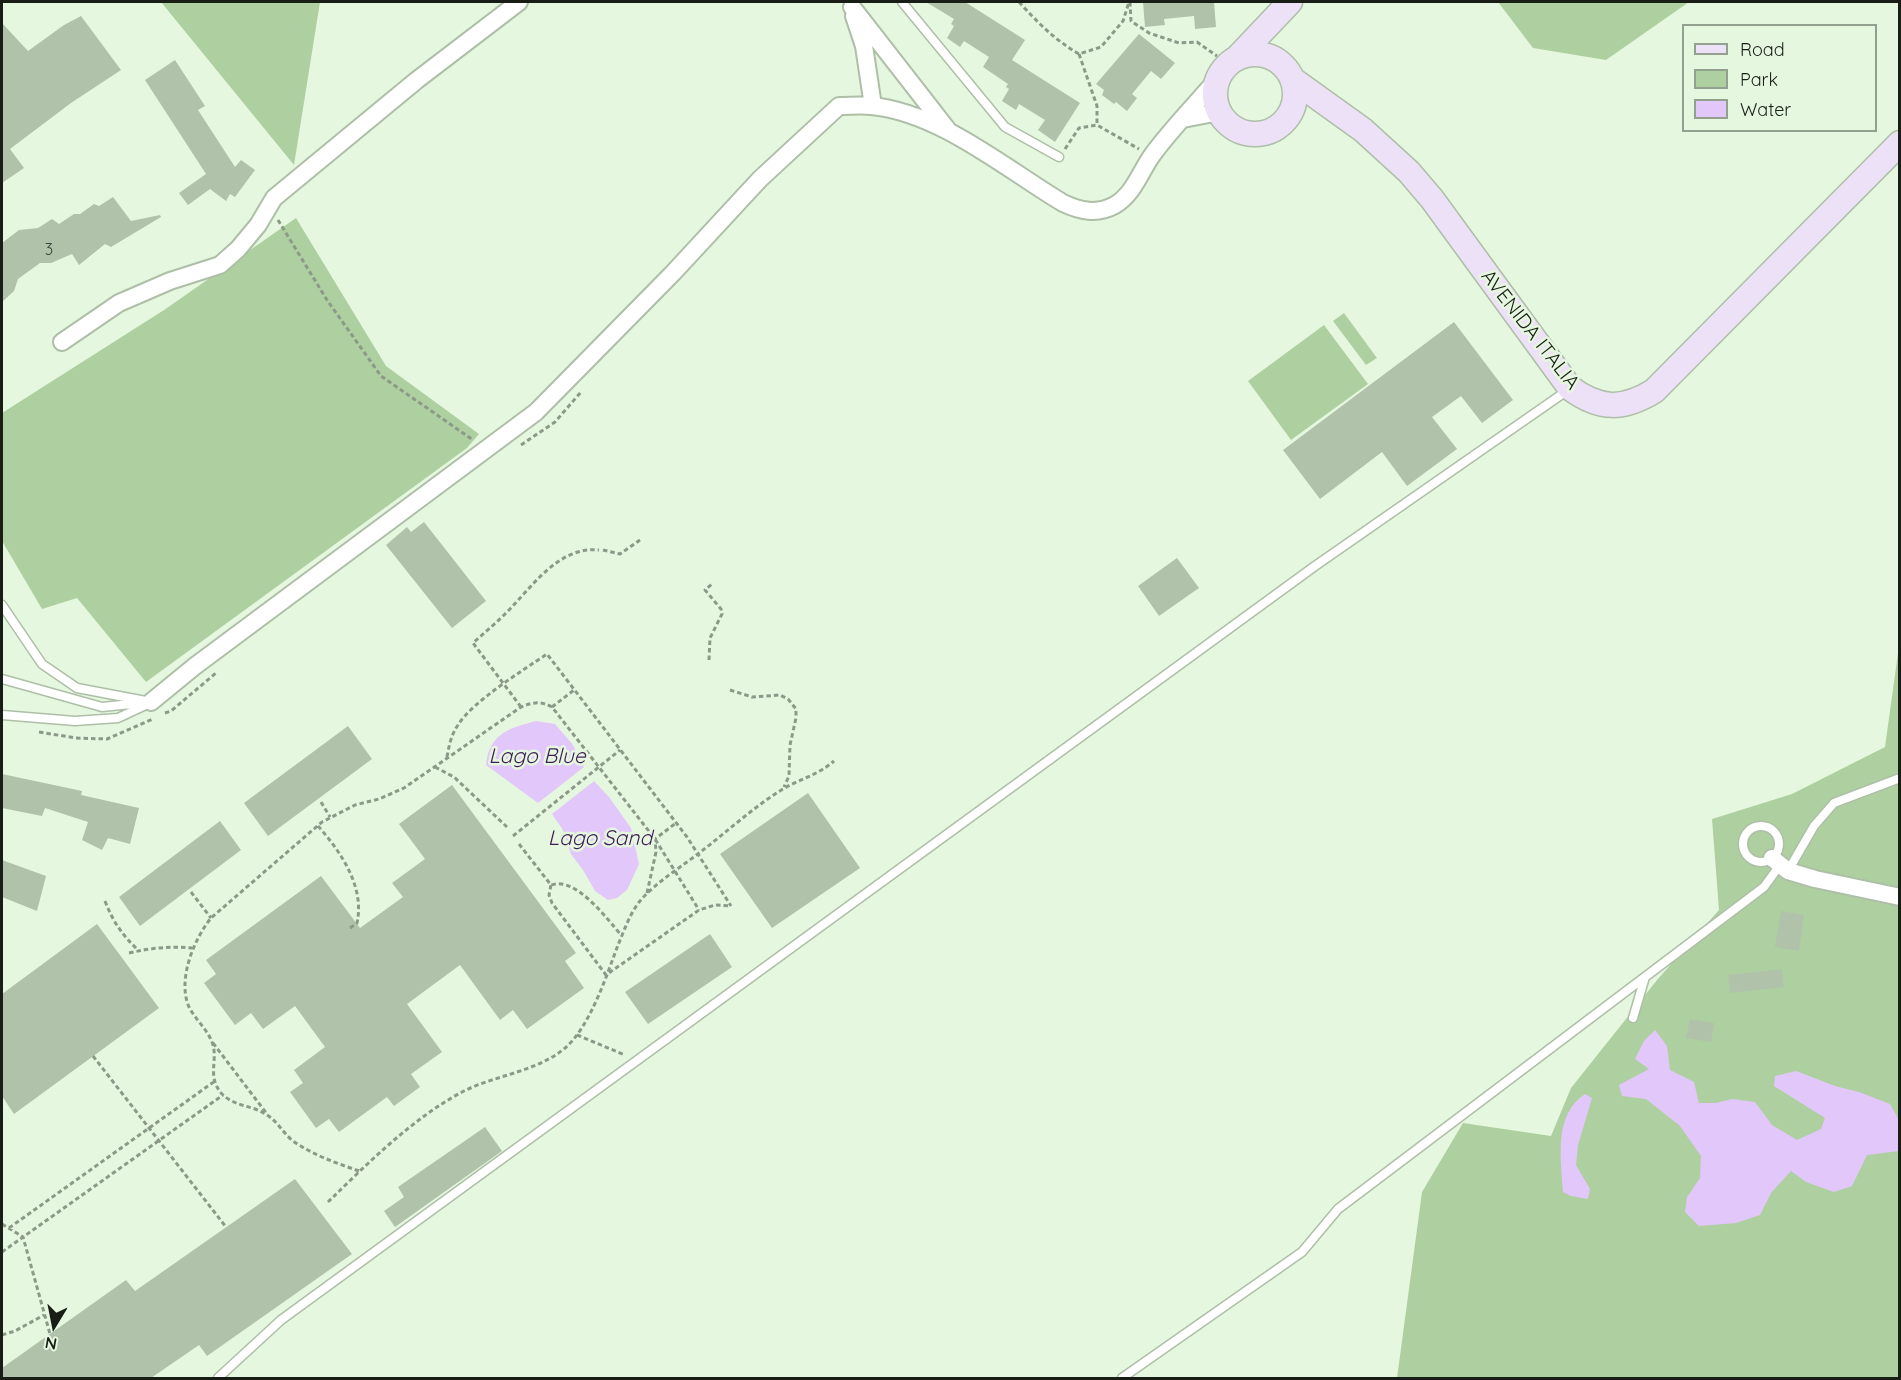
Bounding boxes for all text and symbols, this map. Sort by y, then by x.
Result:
legend [1682,24,1877,132]
text: Road [1740,38,1785,61]
text: Park [1740,68,1778,91]
text: Water [1740,98,1791,121]
house number: 3 [45,240,53,260]
street label: AVENIDA ITALIA [1476,265,1584,395]
water label: Lago Blue [488,744,586,770]
water label: Lago Sand [548,826,652,852]
north arrow [24,1296,84,1356]
text: N [43,1333,58,1355]

